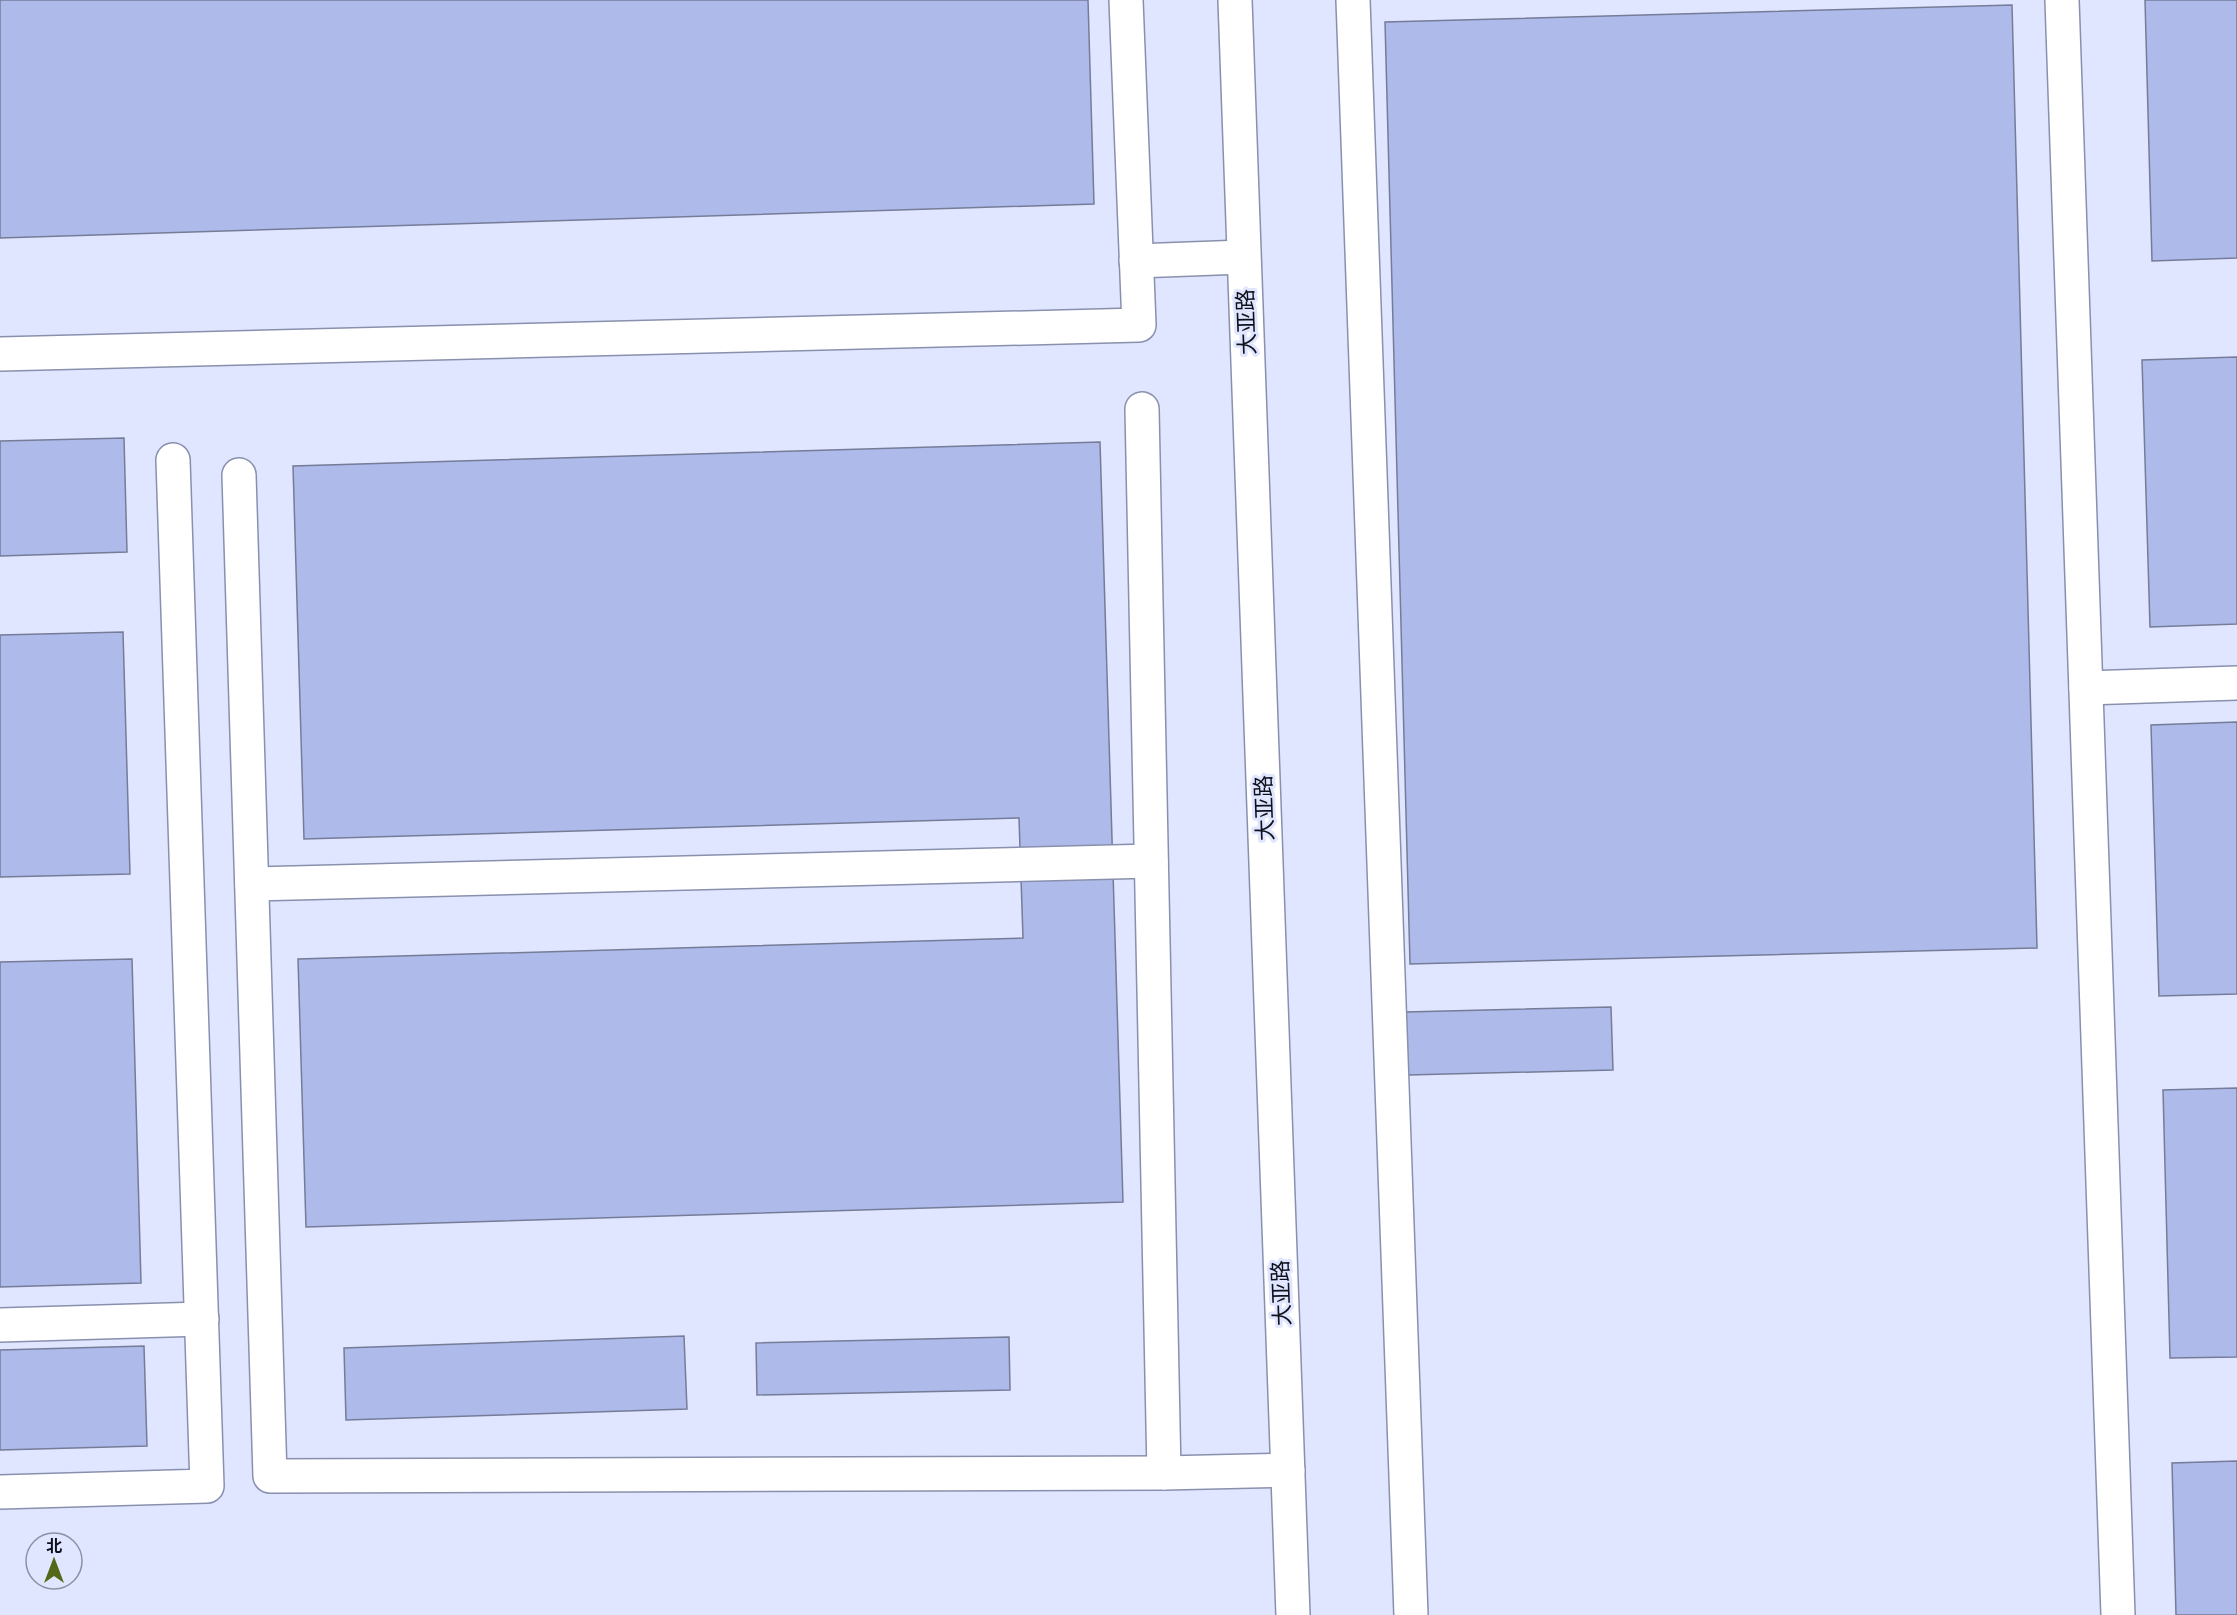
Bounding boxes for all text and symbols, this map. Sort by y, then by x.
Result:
street label: 大亚路 [1232,289,1261,355]
street label: 大亚路 [1250,775,1279,841]
street label: 大亚路 [1267,1260,1296,1326]
north arrow [24,1531,84,1591]
text: 北 [46,1537,62,1556]

